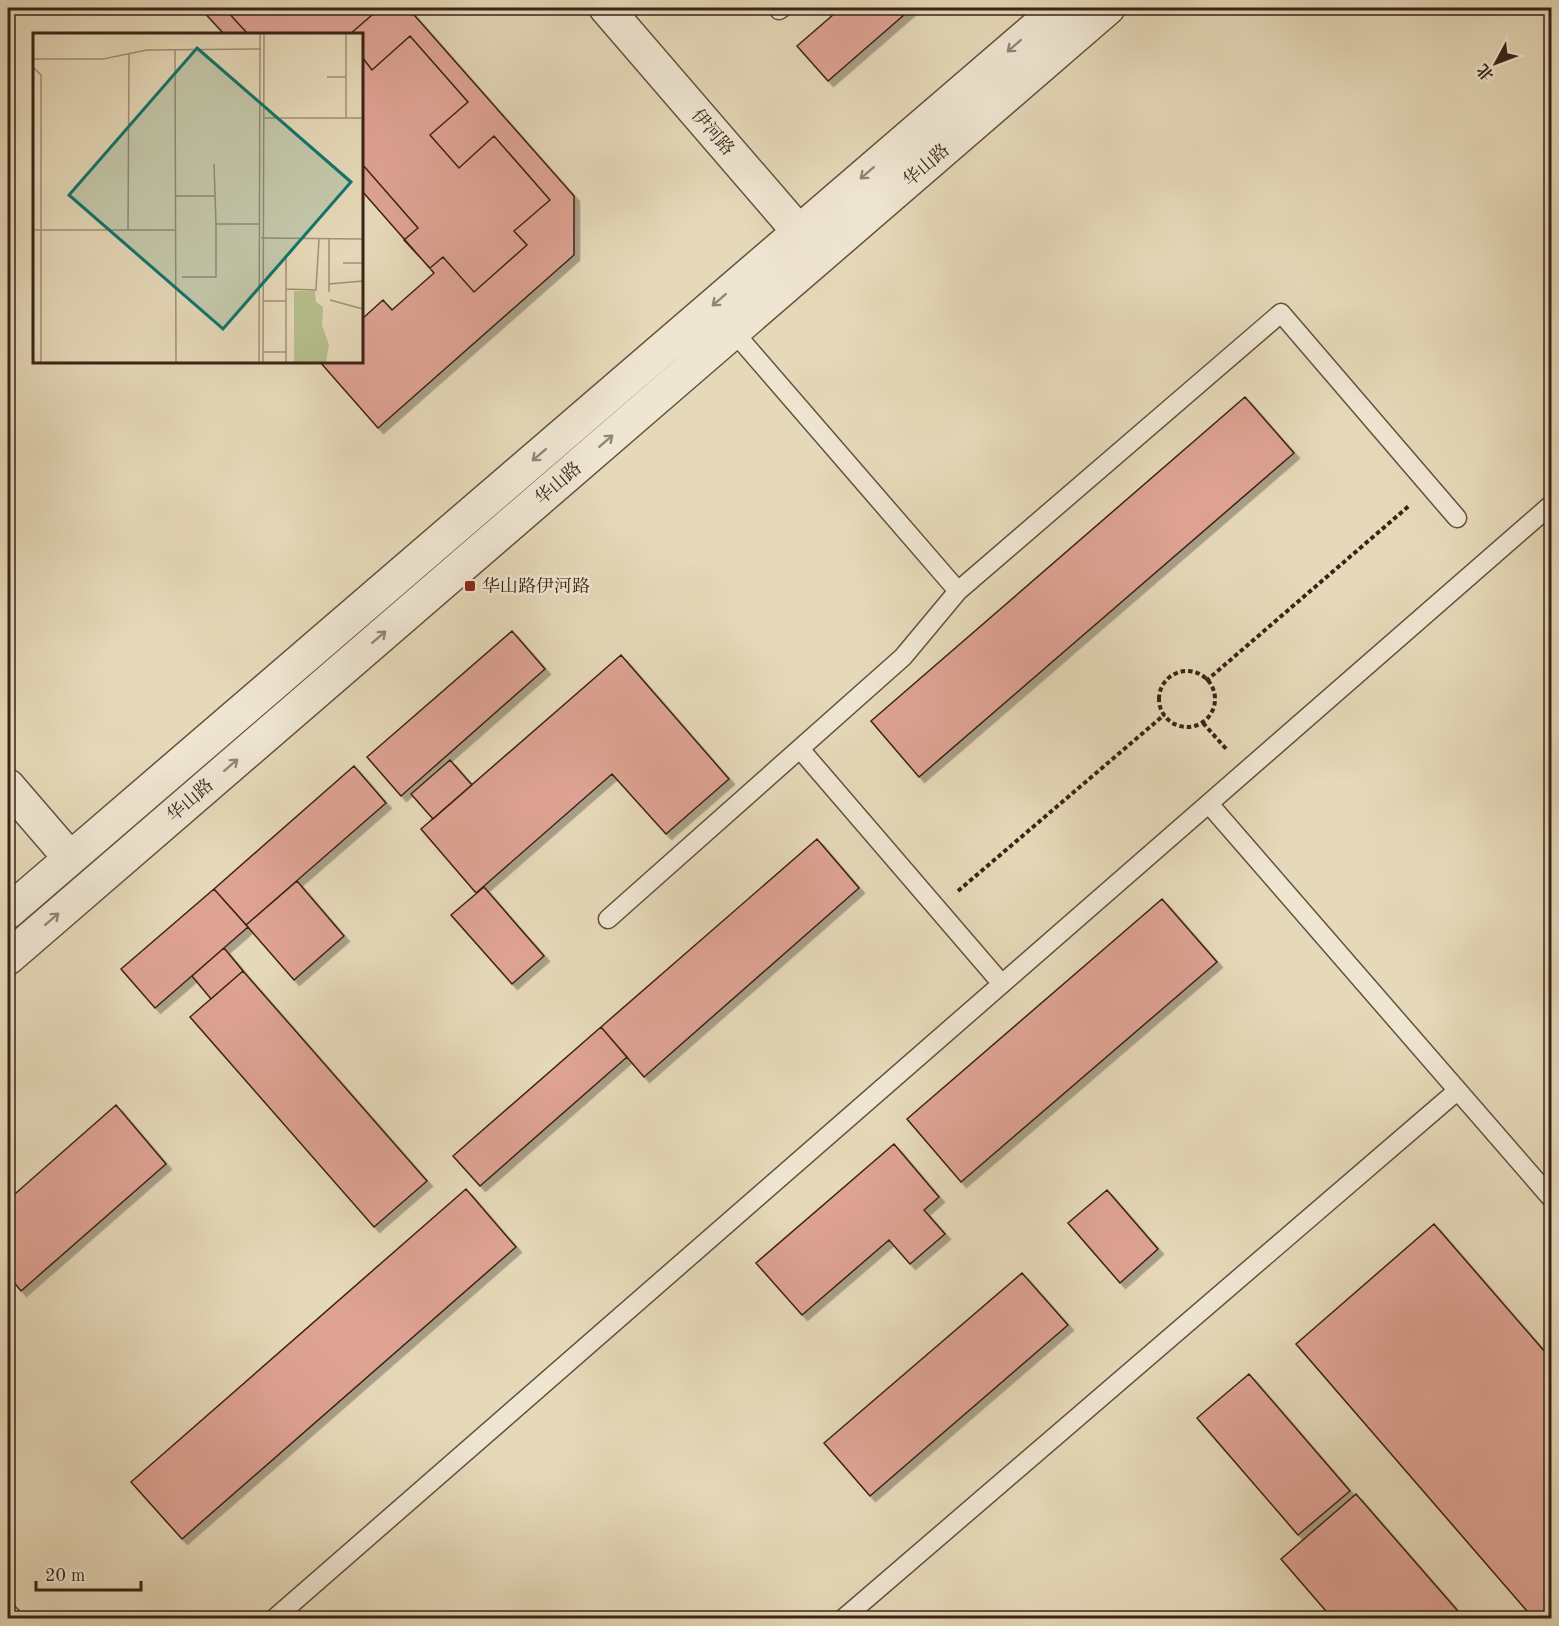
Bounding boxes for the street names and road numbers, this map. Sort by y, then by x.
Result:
street label: 伊河路 [688,105,738,159]
street label: 华山路 [899,140,953,190]
street label: 华山路 [531,458,585,508]
street label: 华山路 [163,775,217,825]

